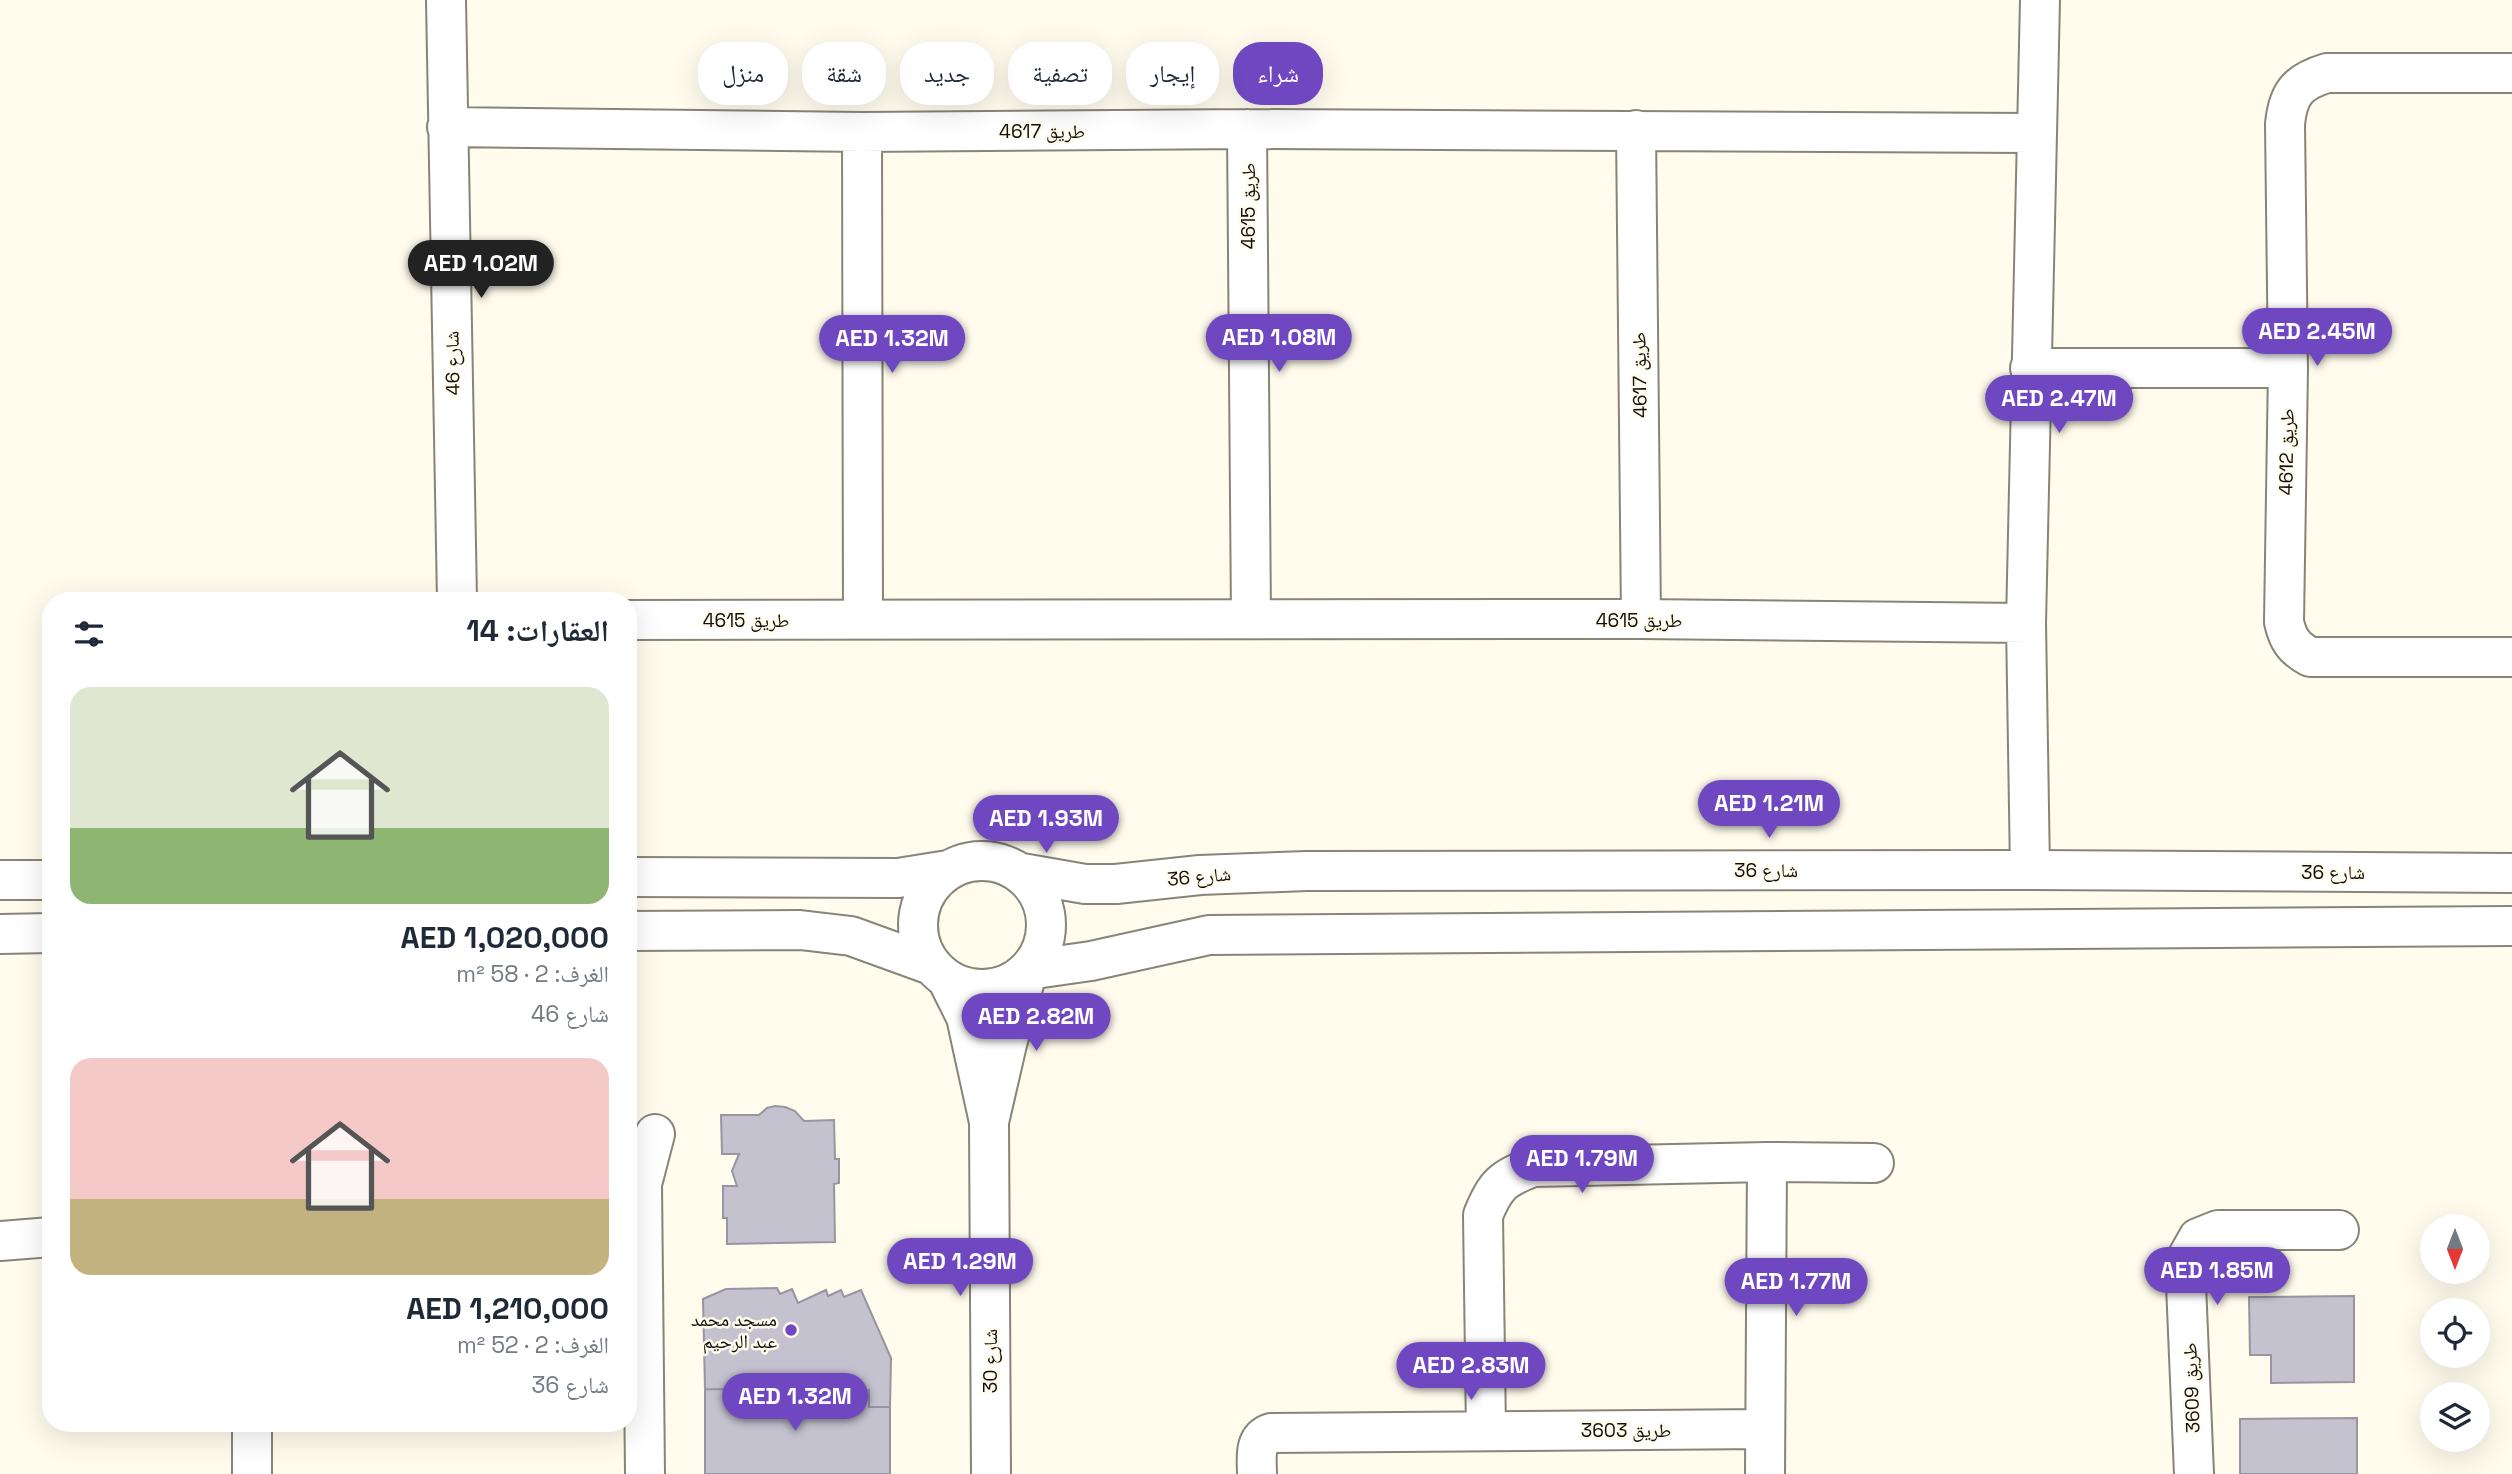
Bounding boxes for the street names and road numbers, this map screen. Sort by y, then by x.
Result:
street label: طريق 4617 [999,119,1085,144]
street label: طريق 4615 [1236,163,1261,249]
street label: شارع 46 [439,331,466,395]
street label: طريق 4617 [1626,332,1653,418]
street label: طريق 4612 [2273,408,2300,496]
street label: طريق 4615 [703,608,789,633]
street label: طريق 4615 [1596,608,1682,633]
street label: شارع 36 [1734,858,1798,883]
street label: شارع 36 [2301,860,2365,885]
street label: شارع 36 [1166,861,1232,892]
street label: شارع 30 [978,1329,1003,1393]
street label: طريق 3609 [2177,1342,2206,1434]
street label: طريق 3603 [1581,1418,1671,1443]

